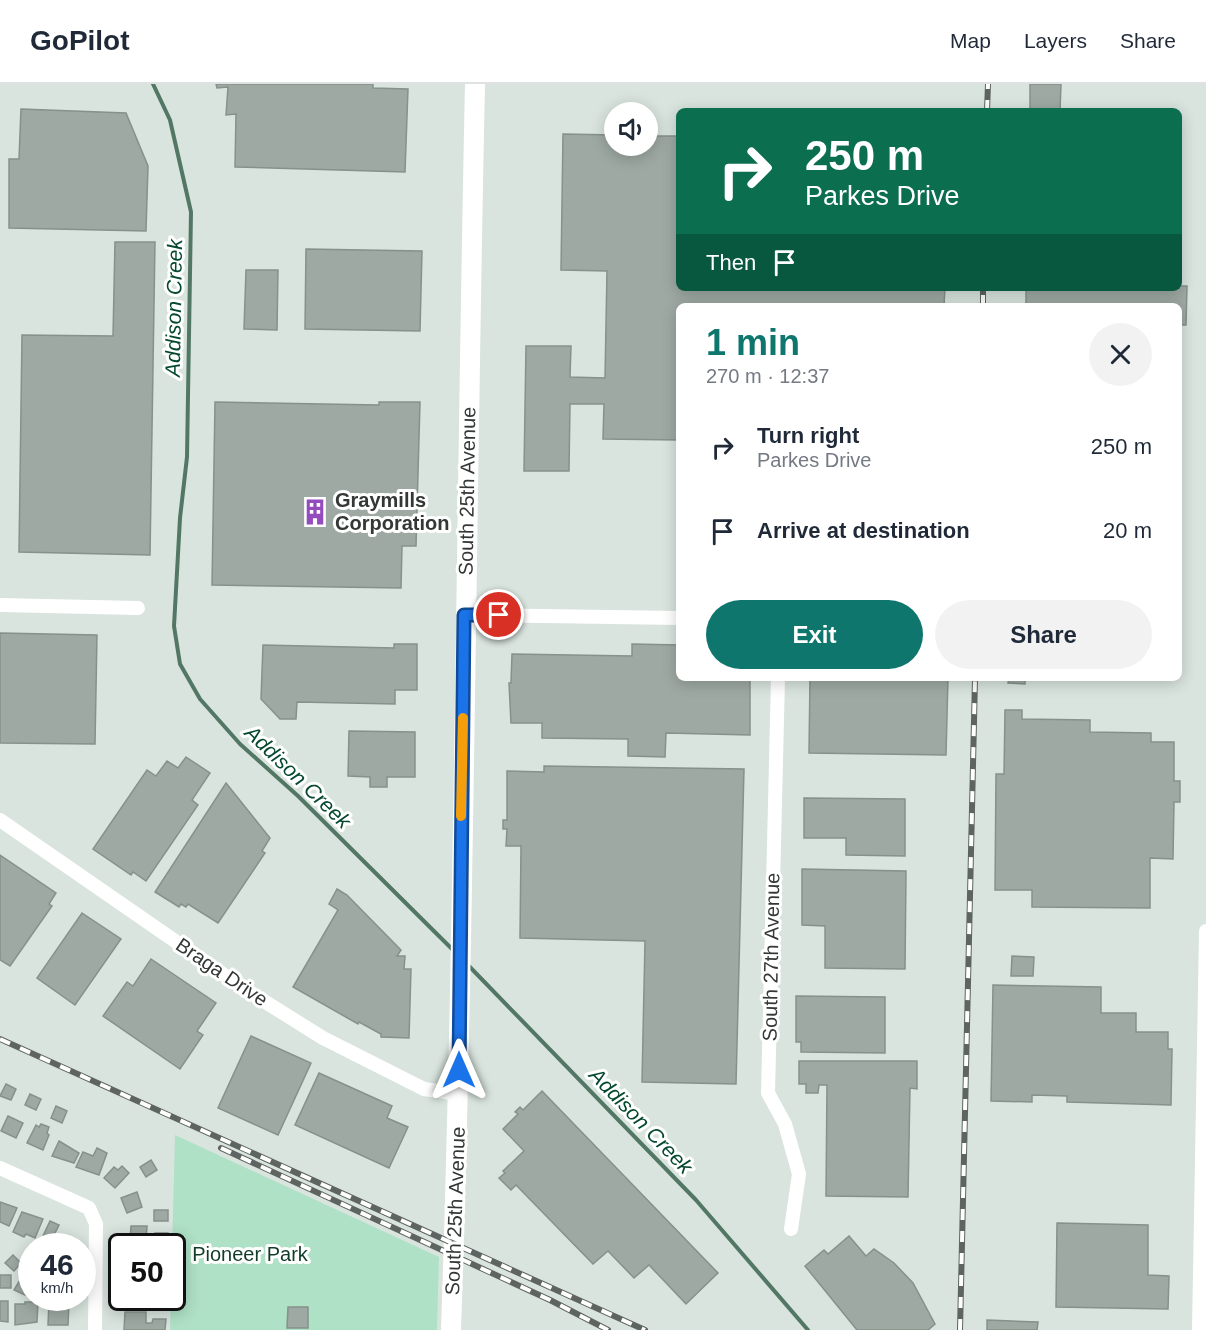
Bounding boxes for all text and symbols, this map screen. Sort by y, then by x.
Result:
text: GoPilot [30,25,130,56]
text: Map [950,29,991,52]
text: Layers [1024,29,1087,52]
text: Share [1120,29,1176,52]
map controls [604,102,658,156]
button: sound [604,102,658,156]
icon: right [706,132,784,210]
text: 250 m [805,132,924,179]
text: Parkes Drive [805,181,960,211]
water label: Addison Creek [161,237,186,379]
icon: arrive [768,246,801,279]
text: Then [706,250,756,275]
text: 1 min [706,322,800,363]
button: close [1089,323,1152,386]
text: 270 m · 12:37 [706,365,829,387]
street label: South 25th Avenue [455,406,479,576]
text: Turn right [757,423,859,448]
icon: right [706,431,739,464]
text: 250 m [1091,434,1152,459]
text: Parkes Drive [757,449,871,471]
place label: Graymills Corporation [335,489,449,534]
building icon: Graymills Corporation [300,497,330,527]
icon: arrive [706,515,739,548]
text: Arrive at destination [757,518,970,543]
text: 20 m [1103,518,1152,543]
pin [473,589,524,640]
icon: arrive [482,598,515,631]
button: Exit [706,600,923,669]
button: Share [935,600,1152,669]
water label: Addison Creek [239,719,357,834]
street label: South 27th Avenue [759,872,783,1042]
street label: Braga Drive [172,933,272,1011]
position arrow [427,1038,491,1102]
water label: Addison Creek [584,1062,699,1179]
street label: South 25th Avenue [441,1126,469,1296]
speed limit sign: 50 [108,1233,186,1311]
park label: Pioneer Park [192,1243,309,1265]
text: 46 [40,1248,74,1281]
text: km/h [41,1279,73,1296]

